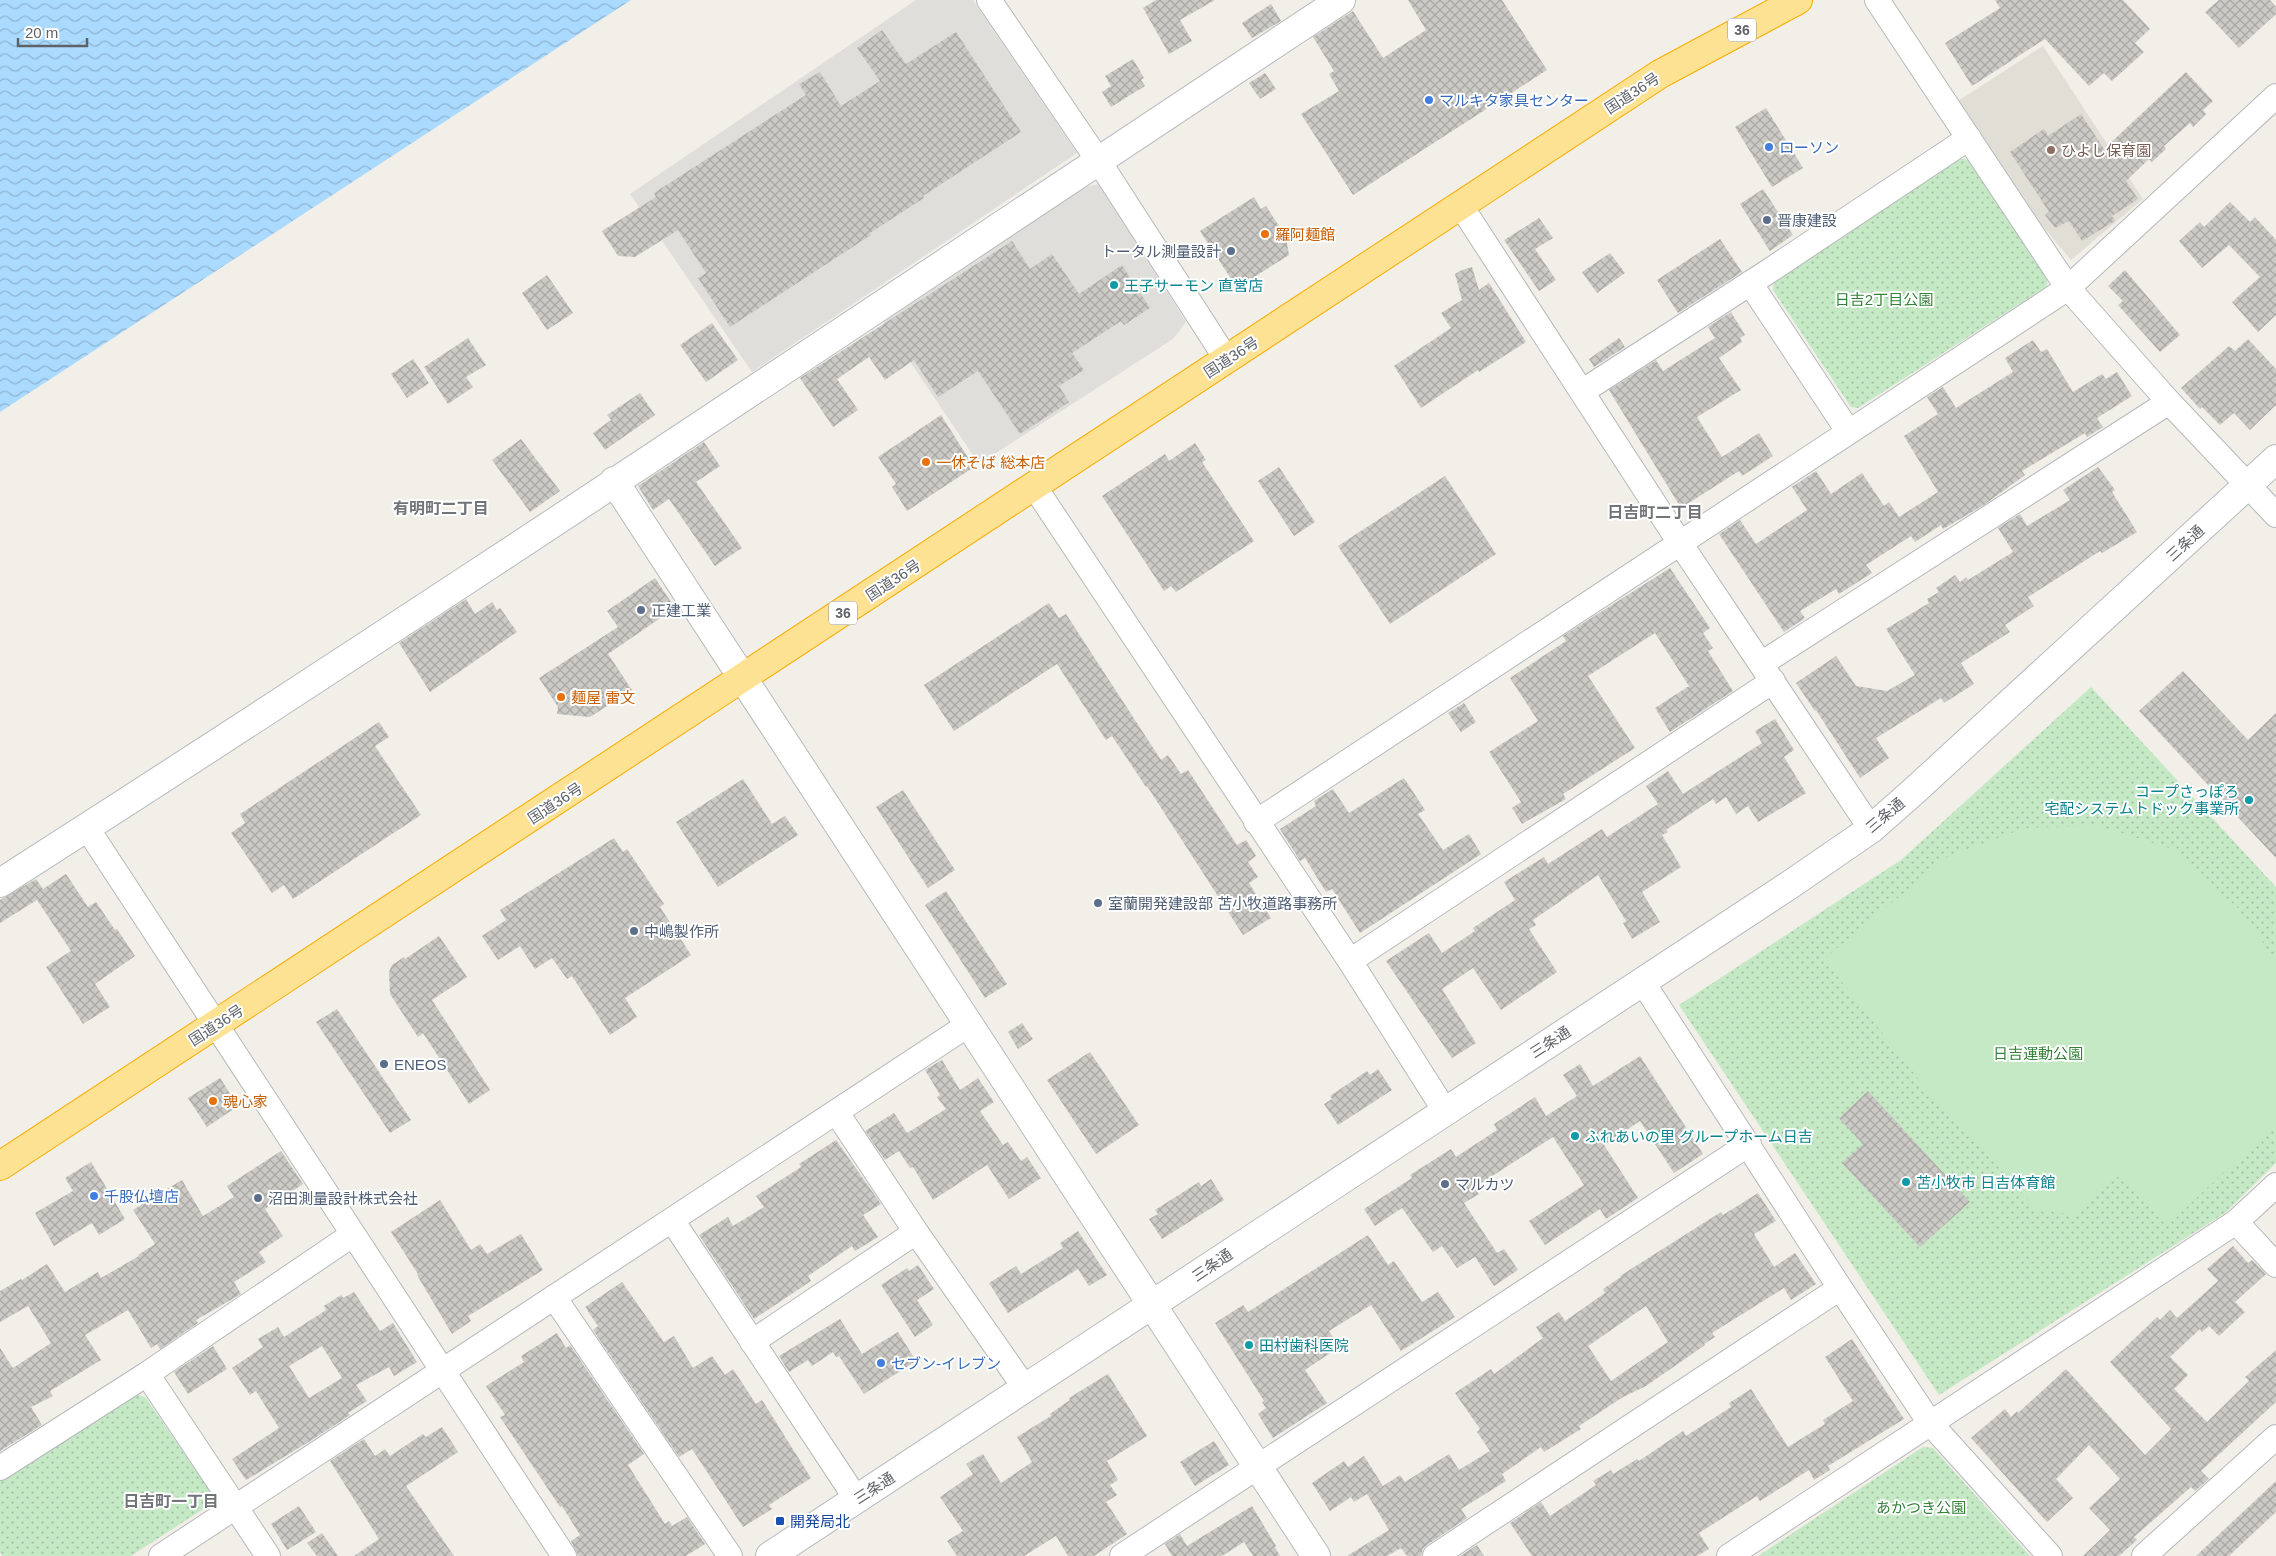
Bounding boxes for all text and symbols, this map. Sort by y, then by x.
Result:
scale bar [18,15,86,47]
road number: 36 [1728,18,1756,42]
text: 20 m [25,24,58,41]
street label: 国道36号 [1602,69,1662,117]
place label: マルキタ家具センター [1439,92,1589,109]
marker: マルキタ家具センター [1423,94,1435,106]
place label: ローソン [1779,139,1839,156]
marker: ローソン [1763,141,1775,153]
place label: ひよし保育園 [2061,142,2151,159]
marker: ひよし保育園 [2045,144,2057,156]
place label: 晋康建設 [1777,212,1837,229]
marker: 晋康建設 [1761,214,1773,226]
place label: 羅阿麺館 [1275,226,1335,243]
marker: 羅阿麺館 [1259,228,1271,240]
place label: トータル測量設計 [1101,243,1221,260]
marker: トータル測量設計 [1225,245,1237,257]
place label: 王子サーモン 直営店 [1124,277,1263,294]
marker: 王子サーモン 直営店 [1108,279,1120,291]
park label: 日吉2丁目公園 [1835,291,1933,308]
street label: 国道36号 [1201,333,1261,381]
place label: 一休そば 総本店 [936,454,1045,471]
marker: 一休そば 総本店 [920,456,932,468]
district label: 有明町二丁目 [393,500,489,517]
district label: 日吉町二丁目 [1607,504,1703,521]
street label: 三条通 [2163,521,2207,565]
street label: 国道36号 [863,556,923,604]
place label: 正建工業 [651,602,711,619]
road number: 36 [829,602,857,624]
marker: 正建工業 [635,604,647,616]
place label: 麺屋 雷文 [571,689,635,706]
marker: 麺屋 雷文 [555,691,567,703]
street label: 国道36号 [525,779,585,827]
place label: コープさっぽろ 宅配システムトドック事業所 [2044,783,2239,817]
street label: 三条通 [1862,794,1908,836]
marker: コープさっぽろ 宅配システムトドック事業所 [2243,794,2255,806]
place label: 室蘭開発建設部 苫小牧道路事務所 [1108,895,1337,912]
marker: 室蘭開発建設部 苫小牧道路事務所 [1092,897,1104,909]
place label: 中嶋製作所 [644,923,719,940]
marker: 中嶋製作所 [628,925,640,937]
street label: 国道36号 [186,1001,246,1049]
street label: 三条通 [1526,1023,1574,1061]
park label: 日吉運動公園 [1993,1045,2083,1062]
place label: ENEOS [394,1056,447,1073]
marker: ENEOS [378,1058,390,1070]
place label: 魂心家 [223,1093,268,1110]
marker: 魂心家 [207,1095,219,1107]
place label: ふれあいの里 グループホーム日吉 [1585,1128,1813,1145]
marker: ふれあいの里 グループホーム日吉 [1569,1130,1581,1142]
place label: 苫小牧市 日吉体育館 [1916,1174,2055,1191]
place label: マルカツ [1455,1176,1515,1193]
marker: 苫小牧市 日吉体育館 [1900,1176,1912,1188]
marker: マルカツ [1439,1178,1451,1190]
place label: 千股仏壇店 [104,1188,179,1205]
marker: 千股仏壇店 [88,1190,100,1202]
place label: 沼田測量設計株式会社 [268,1190,418,1207]
marker: 沼田測量設計株式会社 [252,1192,264,1204]
street label: 三条通 [1189,1245,1235,1285]
place label: 田村歯科医院 [1259,1337,1349,1354]
marker: 田村歯科医院 [1243,1339,1255,1351]
place label: セブン-イレブン [891,1355,1001,1372]
marker: セブン-イレブン [875,1357,887,1369]
street label: 三条通 [850,1469,898,1507]
district label: 日吉町一丁目 [123,1493,219,1510]
park label: あかつき公園 [1876,1499,1966,1516]
place label: 開発局北 [790,1513,850,1530]
marker: 開発局北 [774,1515,786,1527]

